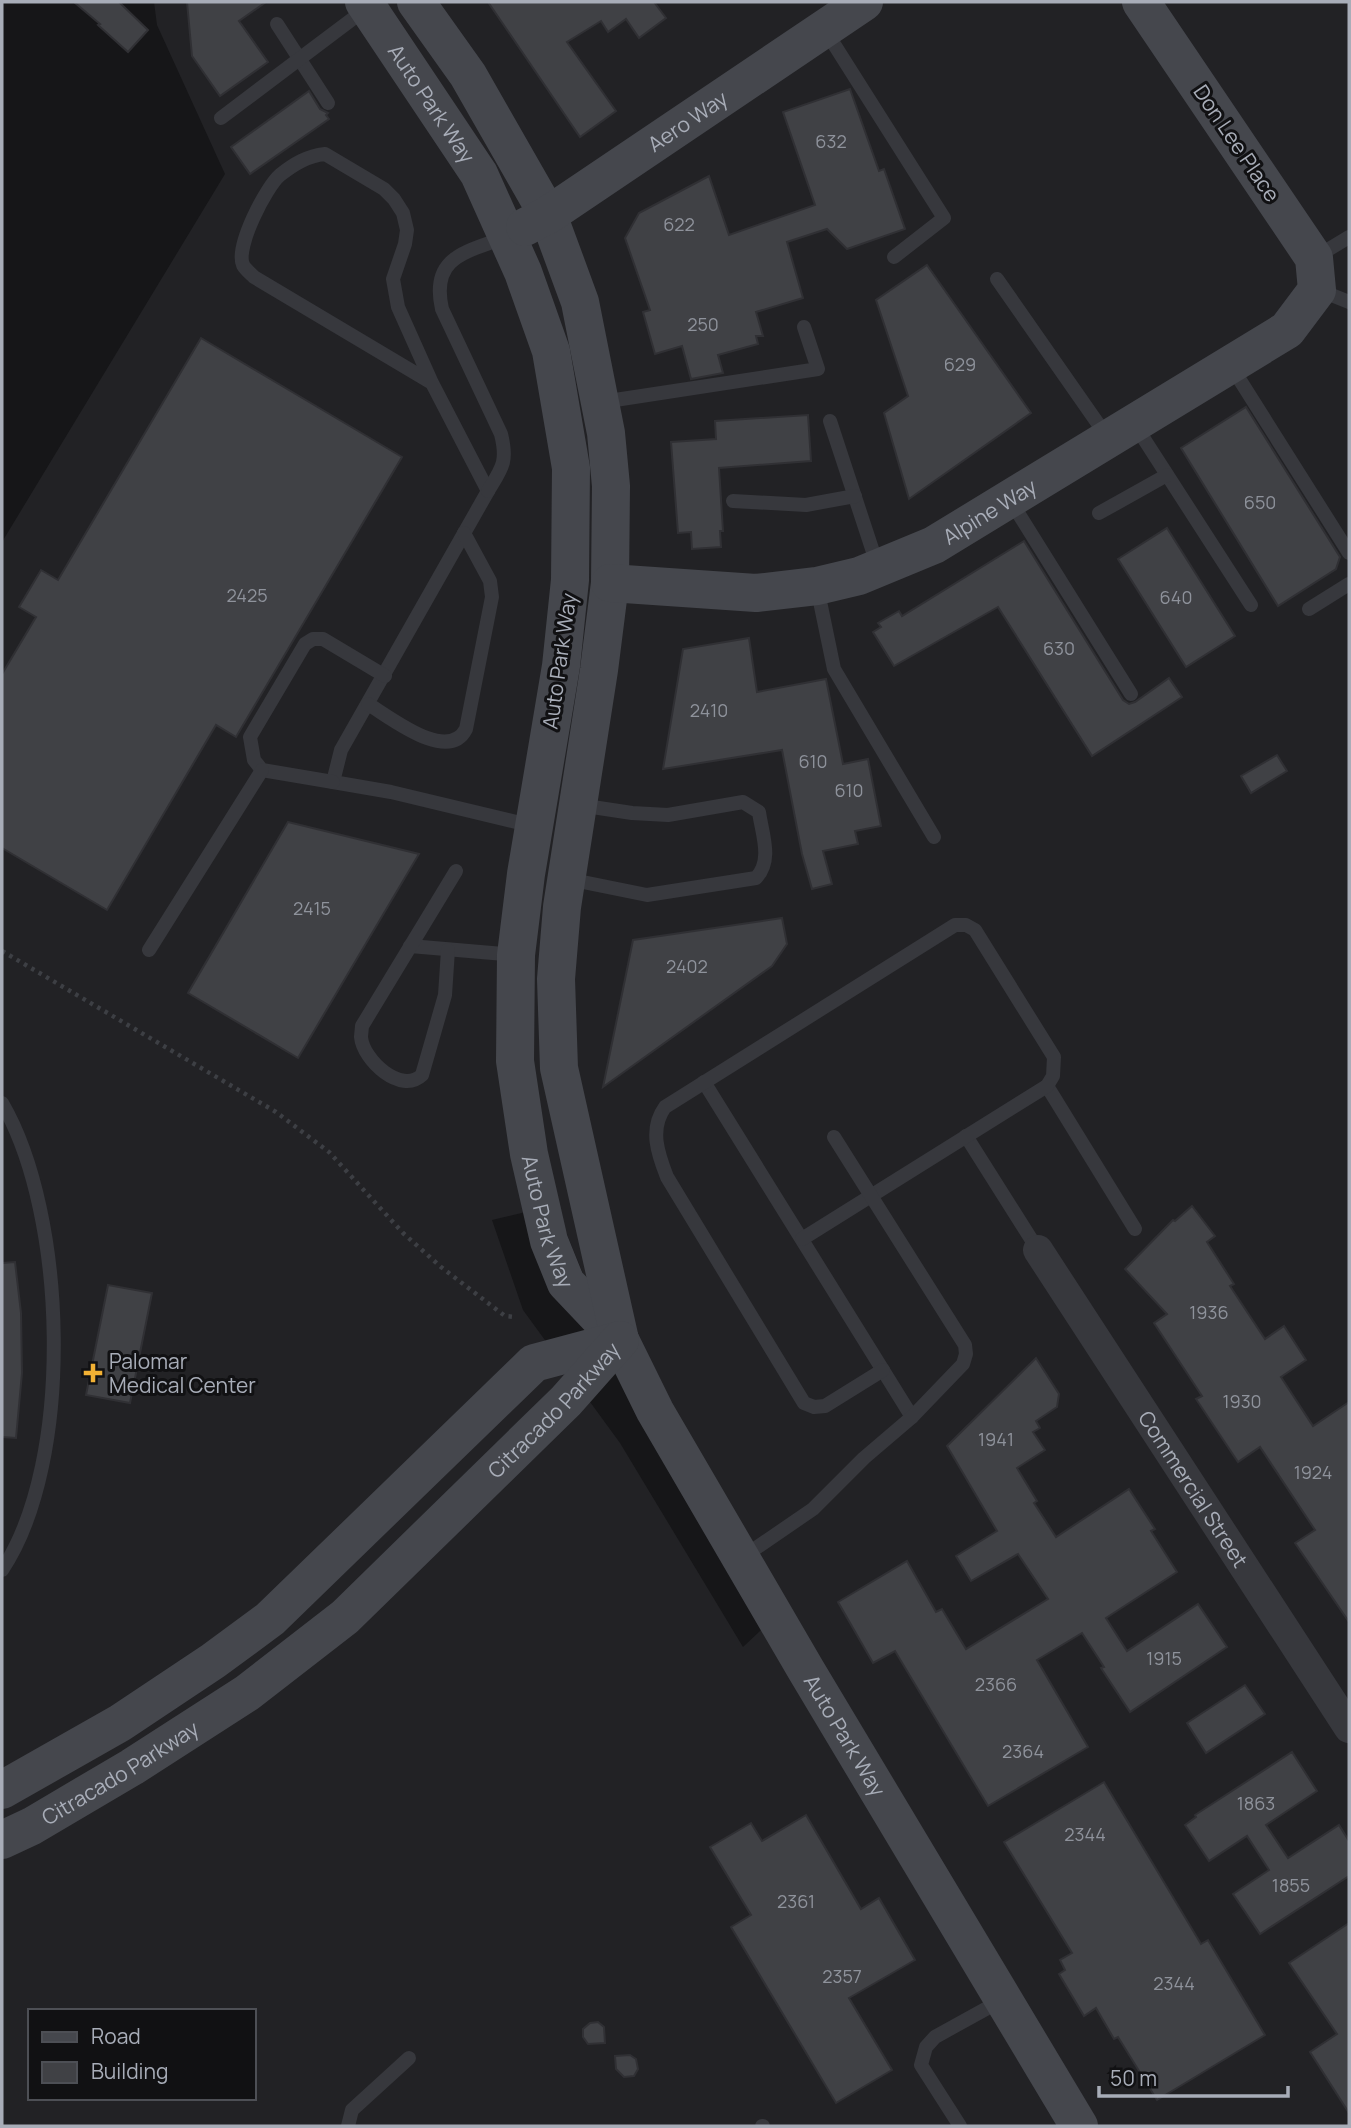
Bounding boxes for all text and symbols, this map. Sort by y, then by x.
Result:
street label: Auto Park Way [382,39,482,168]
street label: Don Lee Place [1188,79,1286,207]
street label: Aero Way [642,84,733,158]
house number: 632 [815,129,847,153]
house number: 622 [663,212,695,236]
house number: 250 [687,312,719,336]
house number: 629 [944,352,976,376]
street label: Alpine Way [937,472,1042,551]
house number: 650 [1244,490,1276,514]
house number: 2425 [226,583,268,607]
house number: 640 [1160,585,1192,609]
street label: Auto Park Way [536,591,582,731]
house number: 630 [1043,636,1075,660]
house number: 2410 [690,698,728,722]
house number: 610 [799,749,827,773]
house number: 610 [835,778,863,802]
house number: 2415 [293,896,331,920]
house number: 2402 [666,954,708,978]
street label: Auto Park Way [516,1152,581,1292]
house number: 1936 [1189,1300,1229,1324]
street label: Citracado Parkway [481,1336,626,1484]
place label: Palomar Medical Center [109,1347,256,1399]
marker: Palomar Medical Center [83,1363,103,1383]
house number: 1930 [1222,1389,1262,1413]
street label: Commercial Street [1132,1405,1255,1573]
house number: 1941 [978,1427,1014,1451]
house number: 1924 [1294,1460,1332,1484]
house number: 1915 [1146,1646,1182,1670]
street label: Auto Park Way [798,1669,892,1801]
house number: 2366 [975,1672,1017,1696]
street label: Citracado Parkway [36,1714,204,1831]
house number: 2364 [1002,1739,1044,1763]
house number: 1863 [1237,1791,1275,1815]
house number: 2344 [1064,1822,1106,1846]
house number: 1855 [1272,1873,1310,1897]
house number: 2361 [777,1889,815,1913]
house number: 2357 [822,1964,862,1988]
house number: 2344 [1153,1971,1195,1995]
legend [28,2009,256,2100]
text: Road [91,2022,141,2050]
scale bar [1099,2054,1288,2098]
text: Building [91,2057,168,2085]
text: 50 m [1110,2064,1157,2092]

